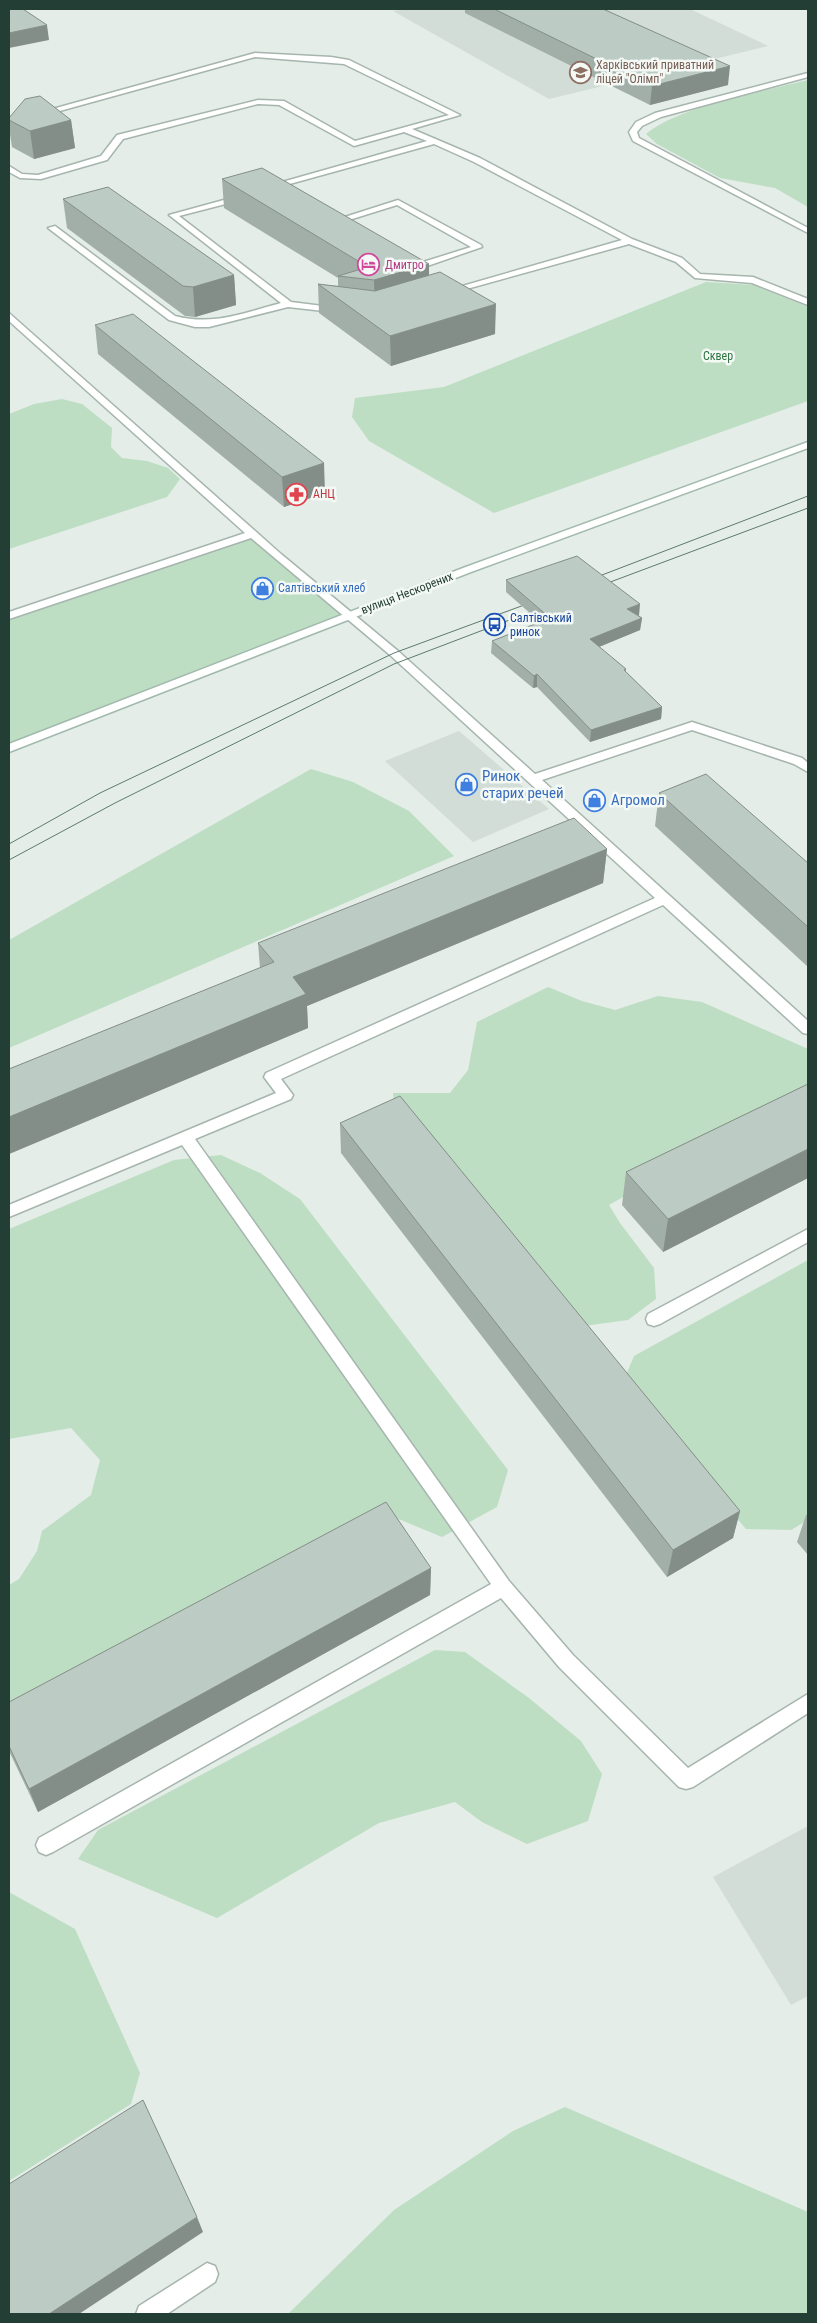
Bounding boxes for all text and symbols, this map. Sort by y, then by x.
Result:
place label: Харківський приватний ліцей "Олімп" [596,58,714,86]
school or university icon: Харківський приватний ліцей "Олімп" [568,60,592,84]
hotel icon: Дмитро [357,253,381,277]
place label: Дмитро [385,258,424,272]
park label: Сквер [703,349,733,363]
pharmacy icon: АНЦ [285,482,309,506]
place label: АНЦ [313,487,335,501]
street label: вулиця Нескорених [359,569,455,617]
shop icon: Салтівський хлеб [250,576,274,600]
place label: Салтівський хлеб [278,581,366,595]
place label: Салтівський ринок [510,611,572,639]
bus stop icon: Салтівський ринок [482,613,506,637]
place label: Ринок старих речей [482,767,564,802]
shop icon: Ринок старих речей [454,773,478,797]
shop icon: Агромол [583,788,607,812]
place label: Агромол [611,791,665,809]

